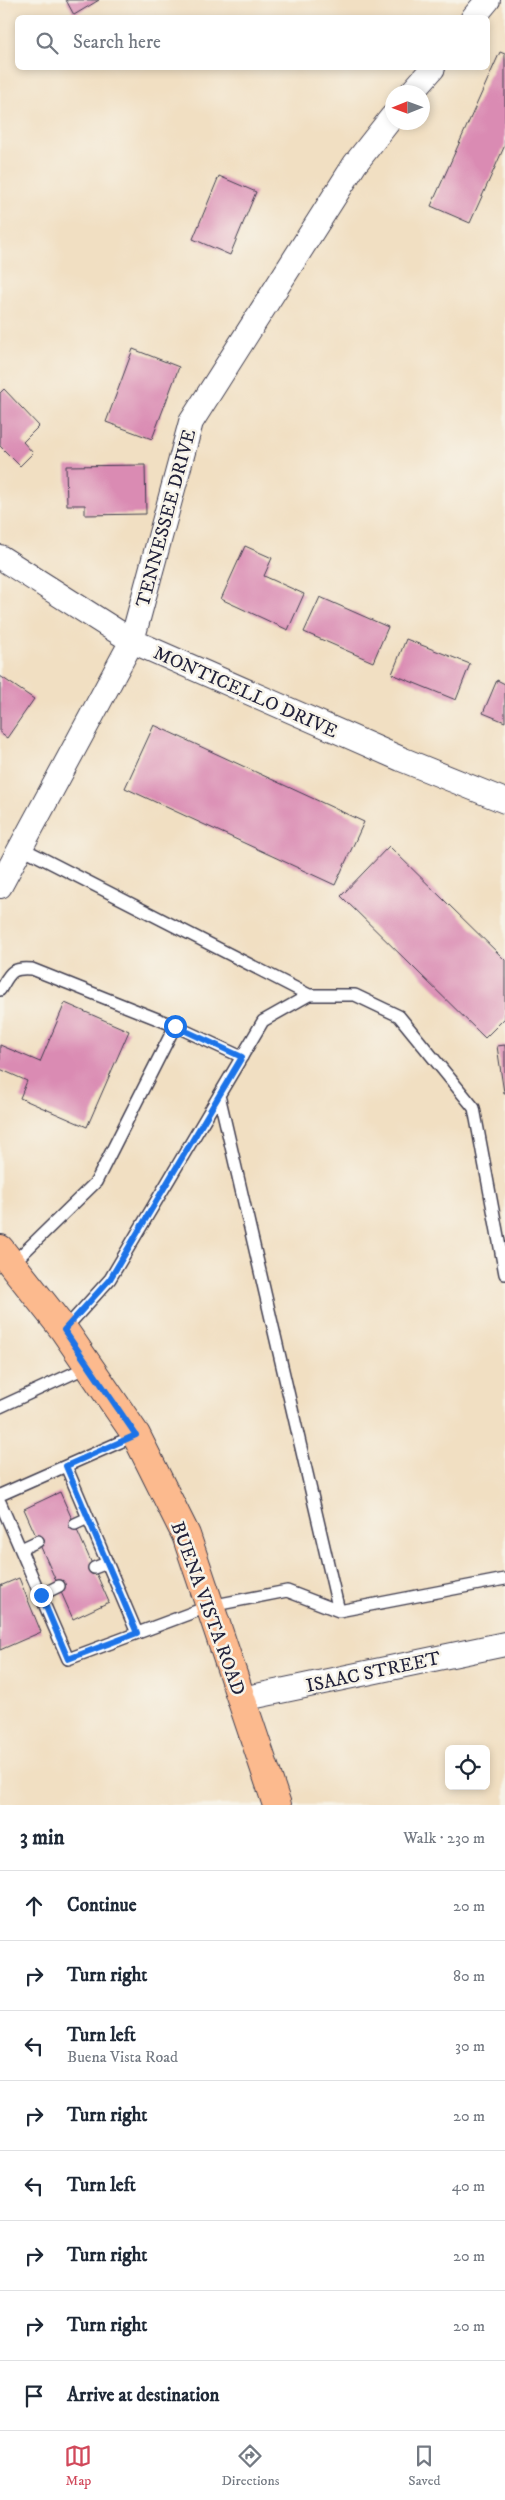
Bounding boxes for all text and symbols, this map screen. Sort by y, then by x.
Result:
search box [15,15,490,70]
icon: search [33,29,61,57]
text: Search here [73,31,161,54]
north arrow [385,85,430,130]
street label: TENNESSEE DRIVE [132,427,201,610]
street label: MONTICELLO DRIVE [150,641,341,743]
route start [164,1015,187,1038]
street label: BUENA VISTA ROAD [165,1518,250,1699]
route end [30,1584,53,1607]
street label: ISAAC STREET [304,1647,443,1698]
map controls [445,1745,490,1790]
button: locate [445,1745,490,1790]
text: 3 min [20,1825,65,1851]
text: Walk · 230 m [403,1828,485,1848]
icon: ahead [20,1892,48,1920]
text: Continue [67,1894,137,1917]
text: 20 m [453,1896,485,1916]
icon: right [20,1962,48,1990]
text: Turn right [67,1964,147,1987]
text: 80 m [453,1966,485,1986]
text: Turn left [67,2024,136,2047]
icon: left [20,2032,48,2060]
text: 30 m [455,2036,485,2056]
text: Buena Vista Road [67,2047,178,2067]
icon: right [20,2102,48,2130]
text: Turn right [67,2104,147,2127]
text: 20 m [453,2106,485,2126]
icon: left [20,2172,48,2200]
text: Turn left [67,2174,136,2197]
text: 40 m [452,2176,485,2196]
icon: right [20,2242,48,2270]
text: Turn right [67,2244,147,2267]
text: 20 m [453,2246,485,2266]
icon: right [20,2312,48,2340]
text: Turn right [67,2314,147,2337]
text: 20 m [453,2316,485,2336]
icon: arrive [20,2382,48,2410]
text: Arrive at destination [67,2384,219,2407]
tab: Map [64,2442,92,2490]
tab: Directions [221,2442,279,2490]
tab: Saved [408,2442,441,2490]

